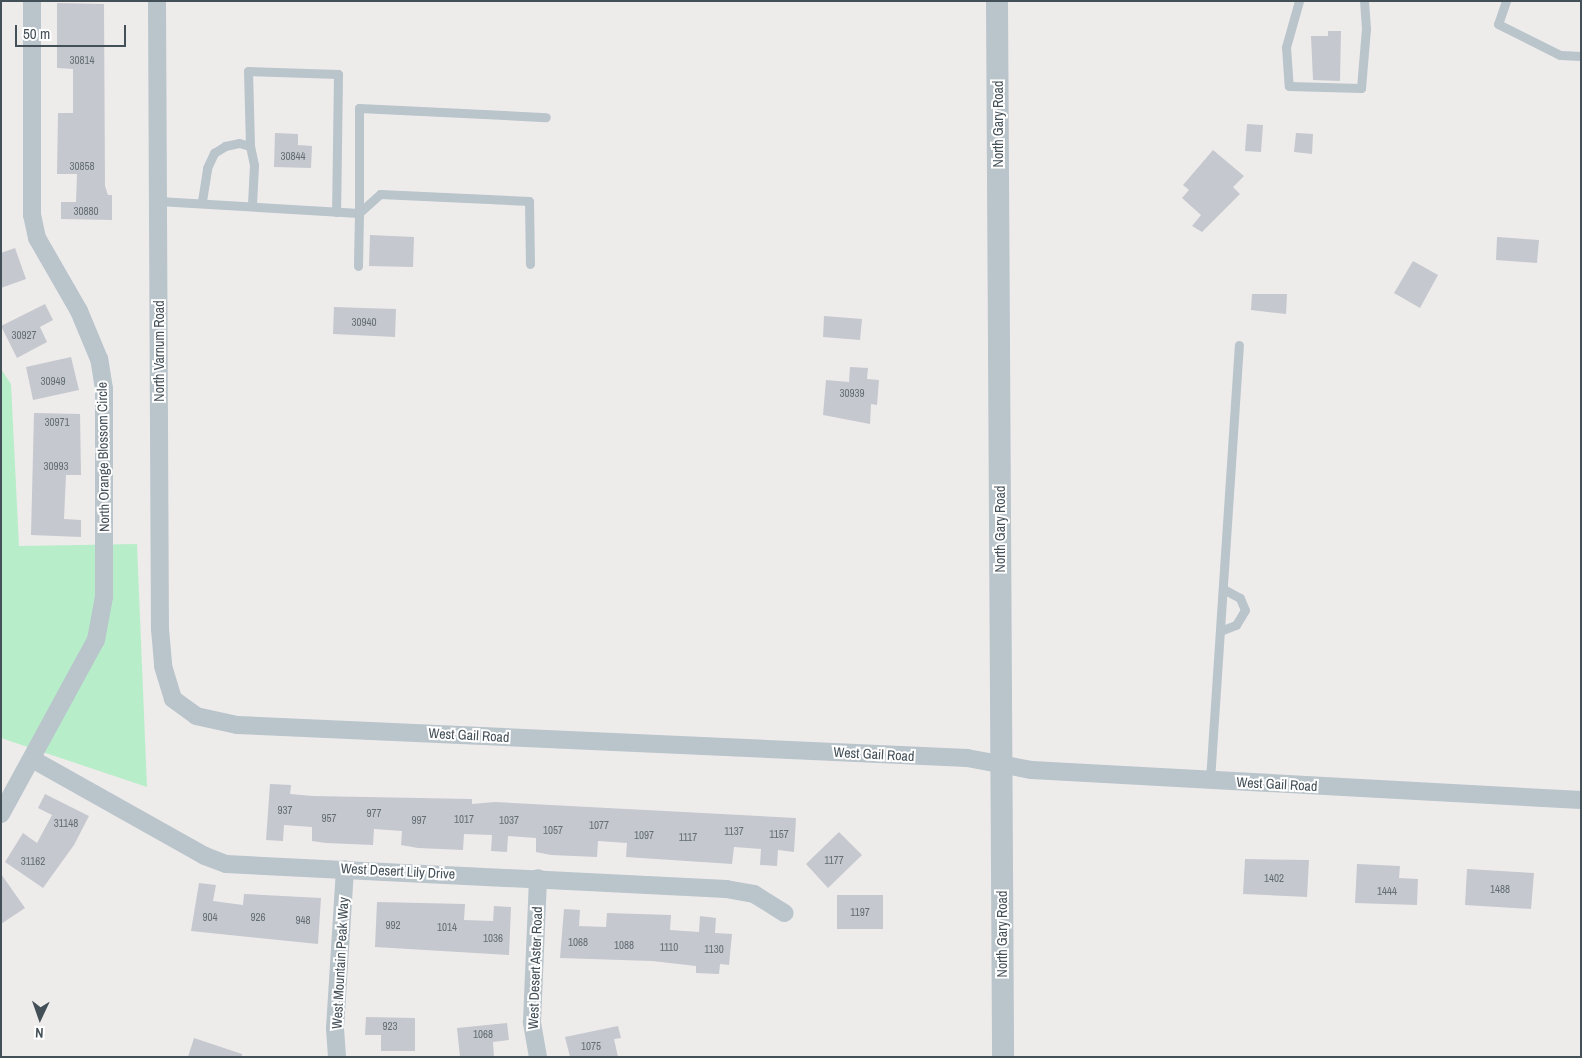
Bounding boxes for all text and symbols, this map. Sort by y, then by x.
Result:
scale bar [18,15,129,47]
text: 50 m [23,23,50,44]
house number: 30814 [69,53,95,67]
street label: North Gary Road [990,81,1006,167]
house number: 30844 [280,149,306,163]
house number: 30858 [69,159,95,173]
house number: 30880 [73,204,99,218]
street label: North Varnum Road [151,300,167,402]
house number: 30940 [351,315,377,329]
house number: 30927 [11,328,37,342]
house number: 30949 [40,374,66,388]
street label: North Orange Blossom Circle [93,382,113,532]
house number: 30939 [839,386,865,400]
house number: 30971 [44,415,70,429]
house number: 30993 [43,459,69,473]
street label: North Gary Road [992,486,1008,572]
street label: West Gail Road [428,724,510,746]
street label: West Gail Road [833,743,915,765]
street label: West Gail Road [1236,773,1318,795]
house number: 937 [277,803,293,817]
house number: 977 [366,806,382,820]
house number: 957 [321,811,337,825]
house number: 1017 [454,812,474,826]
house number: 997 [411,813,427,827]
house number: 1037 [499,813,519,827]
house number: 31148 [54,816,78,830]
house number: 1077 [589,818,609,832]
house number: 1057 [543,823,563,837]
house number: 1137 [724,824,744,838]
house number: 1157 [769,827,789,841]
house number: 1097 [634,828,654,842]
house number: 1117 [679,830,697,844]
house number: 1177 [824,853,844,867]
house number: 31162 [21,854,45,868]
street label: West Desert Lily Drive [340,860,456,882]
house number: 1402 [1264,871,1284,885]
house number: 1488 [1490,882,1510,896]
house number: 1444 [1377,884,1397,898]
street label: North Gary Road [994,891,1010,977]
street label: West Mountain Peak Way [328,897,352,1029]
house number: 1197 [850,905,870,919]
street label: West Desert Aster Road [524,906,546,1030]
house number: 904 [202,910,218,924]
house number: 926 [250,910,266,924]
house number: 948 [295,913,311,927]
house number: 992 [385,918,401,932]
house number: 1014 [437,920,457,934]
house number: 1036 [483,931,503,945]
house number: 1068 [568,935,588,949]
house number: 1088 [614,938,634,952]
house number: 1110 [660,940,678,954]
house number: 1130 [704,942,724,956]
north arrow [15,993,65,1043]
house number: 923 [382,1019,398,1033]
text: N [35,1024,44,1042]
house number: 1068 [473,1027,493,1041]
house number: 1075 [581,1039,601,1053]

